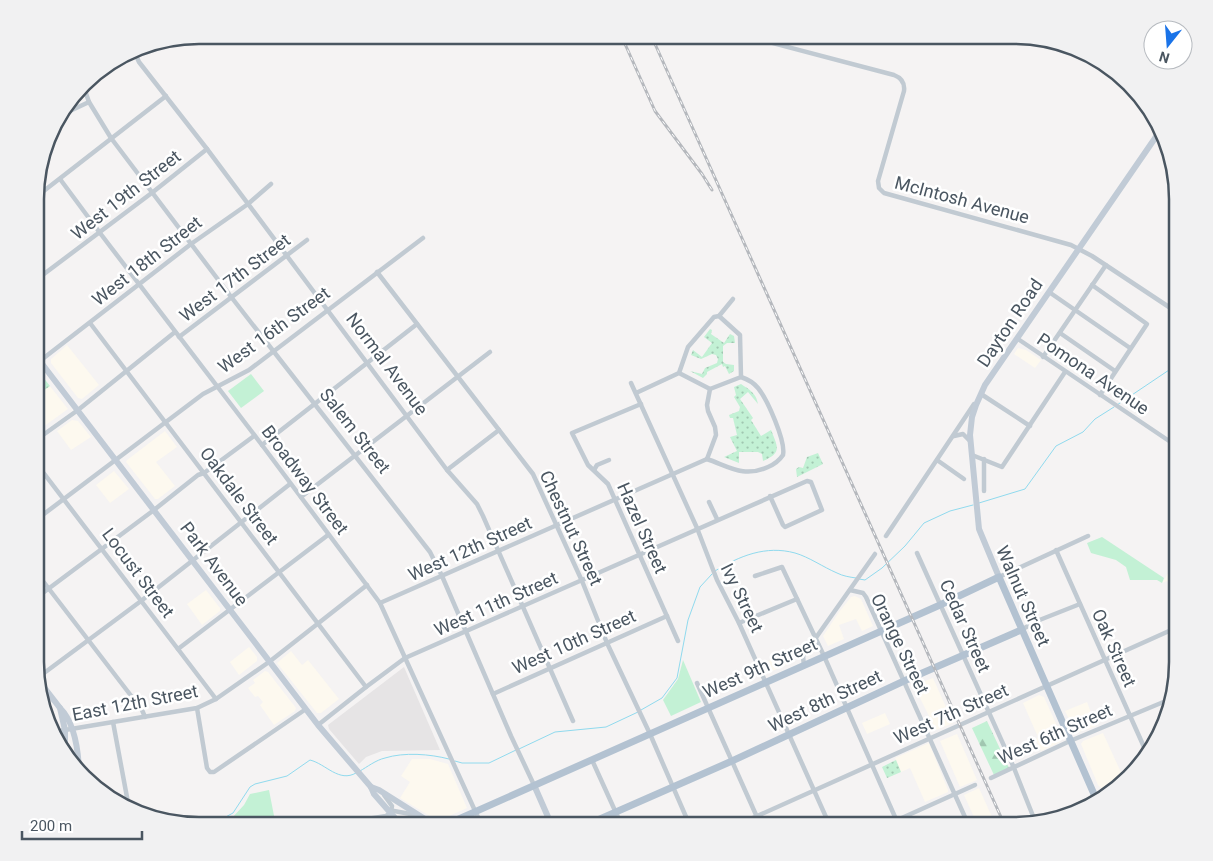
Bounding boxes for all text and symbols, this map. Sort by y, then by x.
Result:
north arrow [1143,20,1193,70]
text: N [1157,48,1171,67]
street label: West 19th Street [67,145,185,244]
street label: McIntosh Avenue [893,171,1032,228]
street label: West 18th Street [88,211,206,310]
street label: West 17th Street [175,229,294,326]
street label: Dayton Road [972,275,1047,371]
street label: West 16th Street [214,282,334,377]
street label: Normal Avenue [342,308,433,419]
street label: Pomona Avenue [1033,328,1153,419]
street label: Salem Street [316,384,395,477]
street label: Broadway Street [258,421,353,538]
street label: Oakdale Street [196,443,283,549]
street label: Chestnut Street [536,467,607,589]
street label: Hazel Street [613,479,672,577]
street label: West 12th Street [405,512,535,585]
street label: Park Avenue [176,518,253,610]
street label: Locust Street [98,524,179,622]
street label: Walnut Street [992,542,1055,649]
street label: Ivy Street [717,560,768,636]
street label: West 11th Street [431,567,561,640]
street label: Cedar Street [936,576,995,676]
street label: Orange Street [867,590,934,698]
street label: West 10th Street [509,605,639,678]
street label: Oak Street [1088,605,1141,690]
street label: West 9th Street [699,633,820,702]
street label: West 8th Street [765,665,885,736]
street label: West 7th Street [890,679,1011,748]
street label: East 12th Street [70,680,200,725]
street label: West 6th Street [994,699,1115,768]
scale bar [22,808,142,840]
text: 200 m [30,817,72,835]

